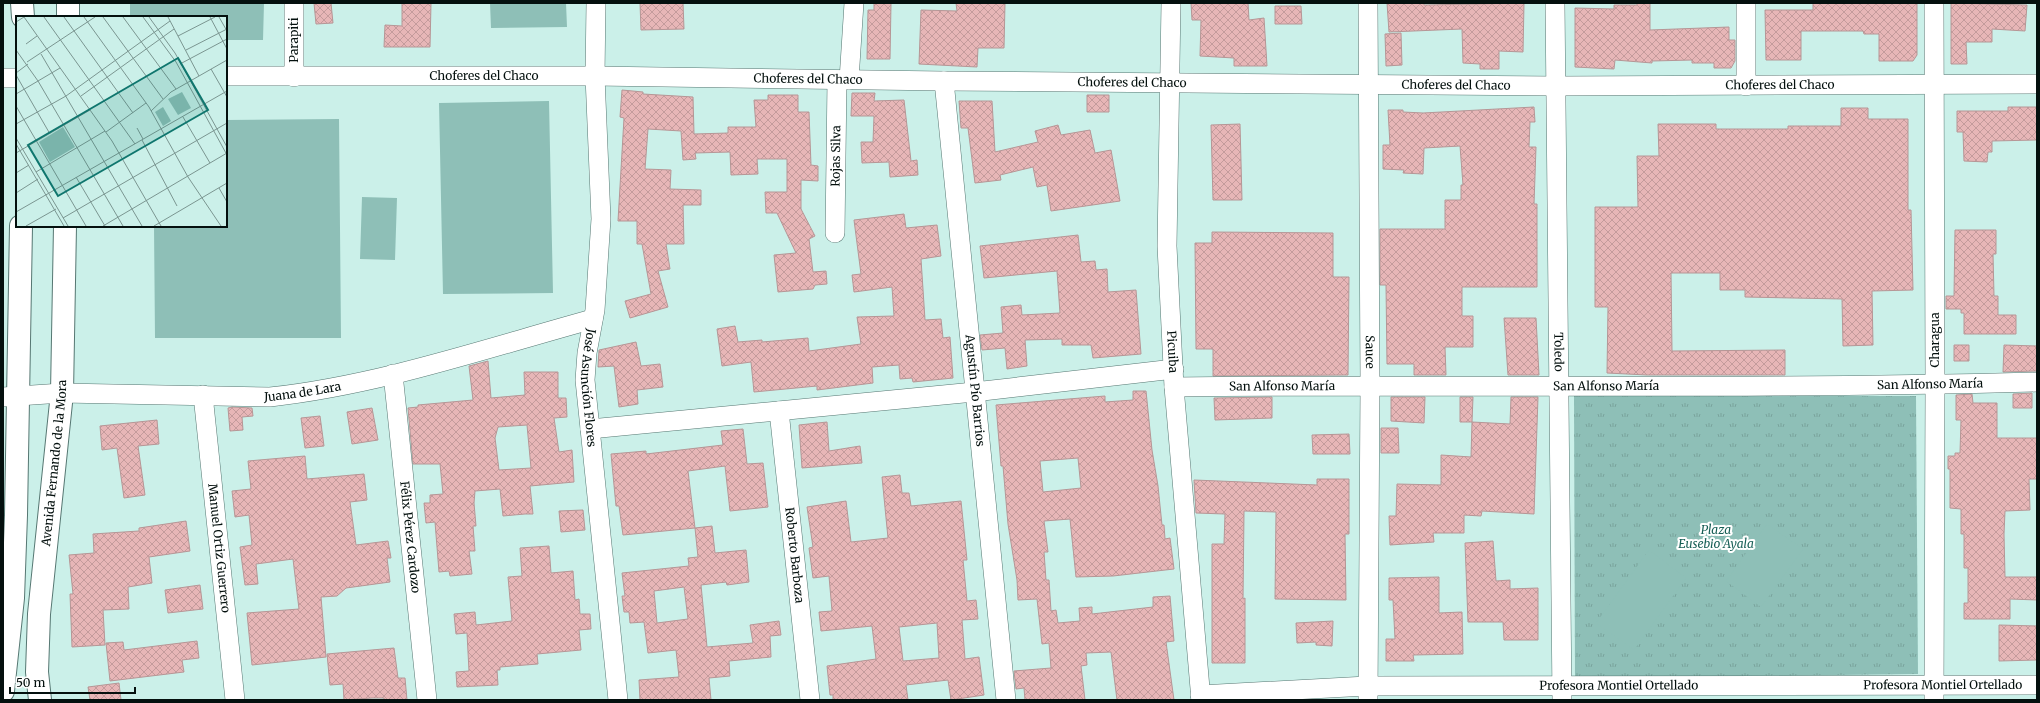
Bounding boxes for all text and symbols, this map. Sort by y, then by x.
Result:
inset map [16,16,227,227]
street label: Parapiti [286,17,301,63]
street label: Choferes del Chaco [430,68,538,83]
street label: Choferes del Chaco [753,70,863,87]
street label: Choferes del Chaco [1077,74,1187,90]
street label: Choferes del Chaco [1401,77,1511,93]
street label: Choferes del Chaco [1725,77,1834,92]
street label: Rojas Silva [828,125,843,187]
street label: Charagua [1927,312,1942,368]
street label: José Asunción Flores [578,327,600,448]
street label: Picuiba [1164,330,1181,374]
street label: Toledo [1551,332,1567,372]
street label: Agustín Pío Barrios [962,333,989,447]
street label: Sauce [1363,335,1378,369]
street label: San Alfonso María [1877,375,1984,392]
street label: Juana de Lara [263,378,343,404]
street label: San Alfonso María [1229,378,1336,394]
street label: San Alfonso María [1553,378,1660,393]
street label: Avenida Fernando de la Mora [38,379,69,548]
street label: Félix Pérez Cardozo [397,480,424,594]
street label: Manuel Ortiz Guerrero [205,483,234,613]
street label: Roberto Barboza [782,506,808,604]
park label: Plaza Eusebio Ayala [1678,522,1754,551]
scale bar [10,669,135,695]
text: 50 m [16,675,45,690]
street label: Profesora Montiel Ortellado [1863,677,2022,692]
street label: Profesora Montiel Ortellado [1539,678,1698,693]

